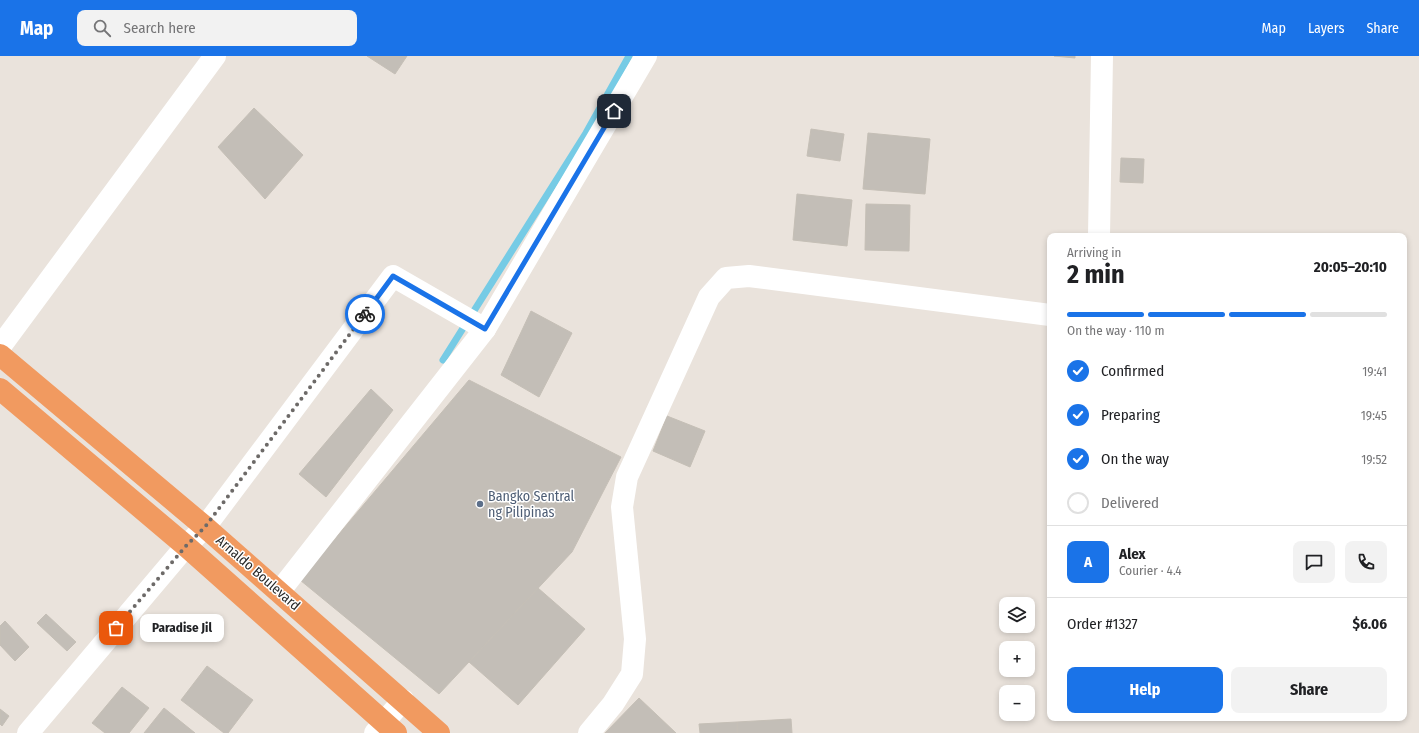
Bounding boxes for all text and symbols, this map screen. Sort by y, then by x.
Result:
search box [77,10,357,46]
text: Map [20,17,53,40]
icon: search [91,17,113,39]
text: Search here [123,19,196,37]
text: Map [1262,20,1286,37]
text: Layers [1308,20,1344,37]
text: Share [1366,20,1399,37]
pin [597,94,631,128]
icon: home [603,100,625,122]
text: Arriving in [1067,245,1121,260]
text: 20:05–20:10 [1314,258,1387,276]
text: 2 min [1067,259,1125,290]
courier [345,294,385,334]
icon: bike [354,303,376,325]
text: On the way · 110 m [1067,323,1165,338]
icon: check [1067,360,1089,382]
text: Confirmed [1101,362,1164,380]
text: 19:41 [1362,364,1387,379]
icon: check [1067,404,1089,426]
text: Preparing [1101,406,1160,424]
text: 19:45 [1361,408,1387,423]
icon: check [1067,448,1089,470]
text: On the way [1101,450,1169,468]
text: 19:52 [1361,452,1387,467]
place label: Bangko Sentral ng Pilipinas [488,488,575,521]
text: Delivered [1101,494,1159,512]
marker: Bangko Sentral ng Pilipinas [475,499,485,509]
street label: Arnaldo Boulevard [212,532,304,614]
button: chat [1293,541,1335,583]
button: phone [1345,541,1387,583]
text: Alex [1119,545,1146,563]
text: A [1084,553,1092,571]
text: Courier · 4.4 [1119,563,1182,578]
map controls [999,597,1035,721]
button: layers [999,597,1035,633]
pin [99,611,133,645]
callout: Paradise Jil [140,614,224,642]
text: Order #1327 [1067,615,1138,633]
text: $6.06 [1352,615,1387,633]
icon: bag [105,617,127,639]
text: Paradise Jil [152,620,212,635]
button: + [999,641,1035,677]
button: Help [1067,667,1223,713]
button: Share [1231,667,1387,713]
button: − [999,685,1035,721]

